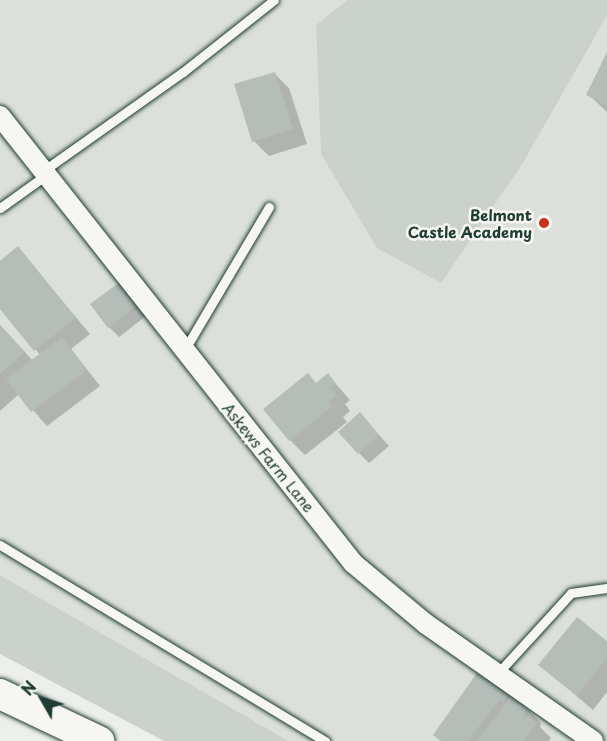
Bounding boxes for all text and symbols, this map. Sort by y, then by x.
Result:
place label: Belmont Castle Academy [407,205,532,240]
marker: Belmont Castle Academy [537,216,551,230]
street label: Askews Farm Lane [220,399,318,515]
north arrow [12,669,72,729]
text: N [15,675,41,700]

